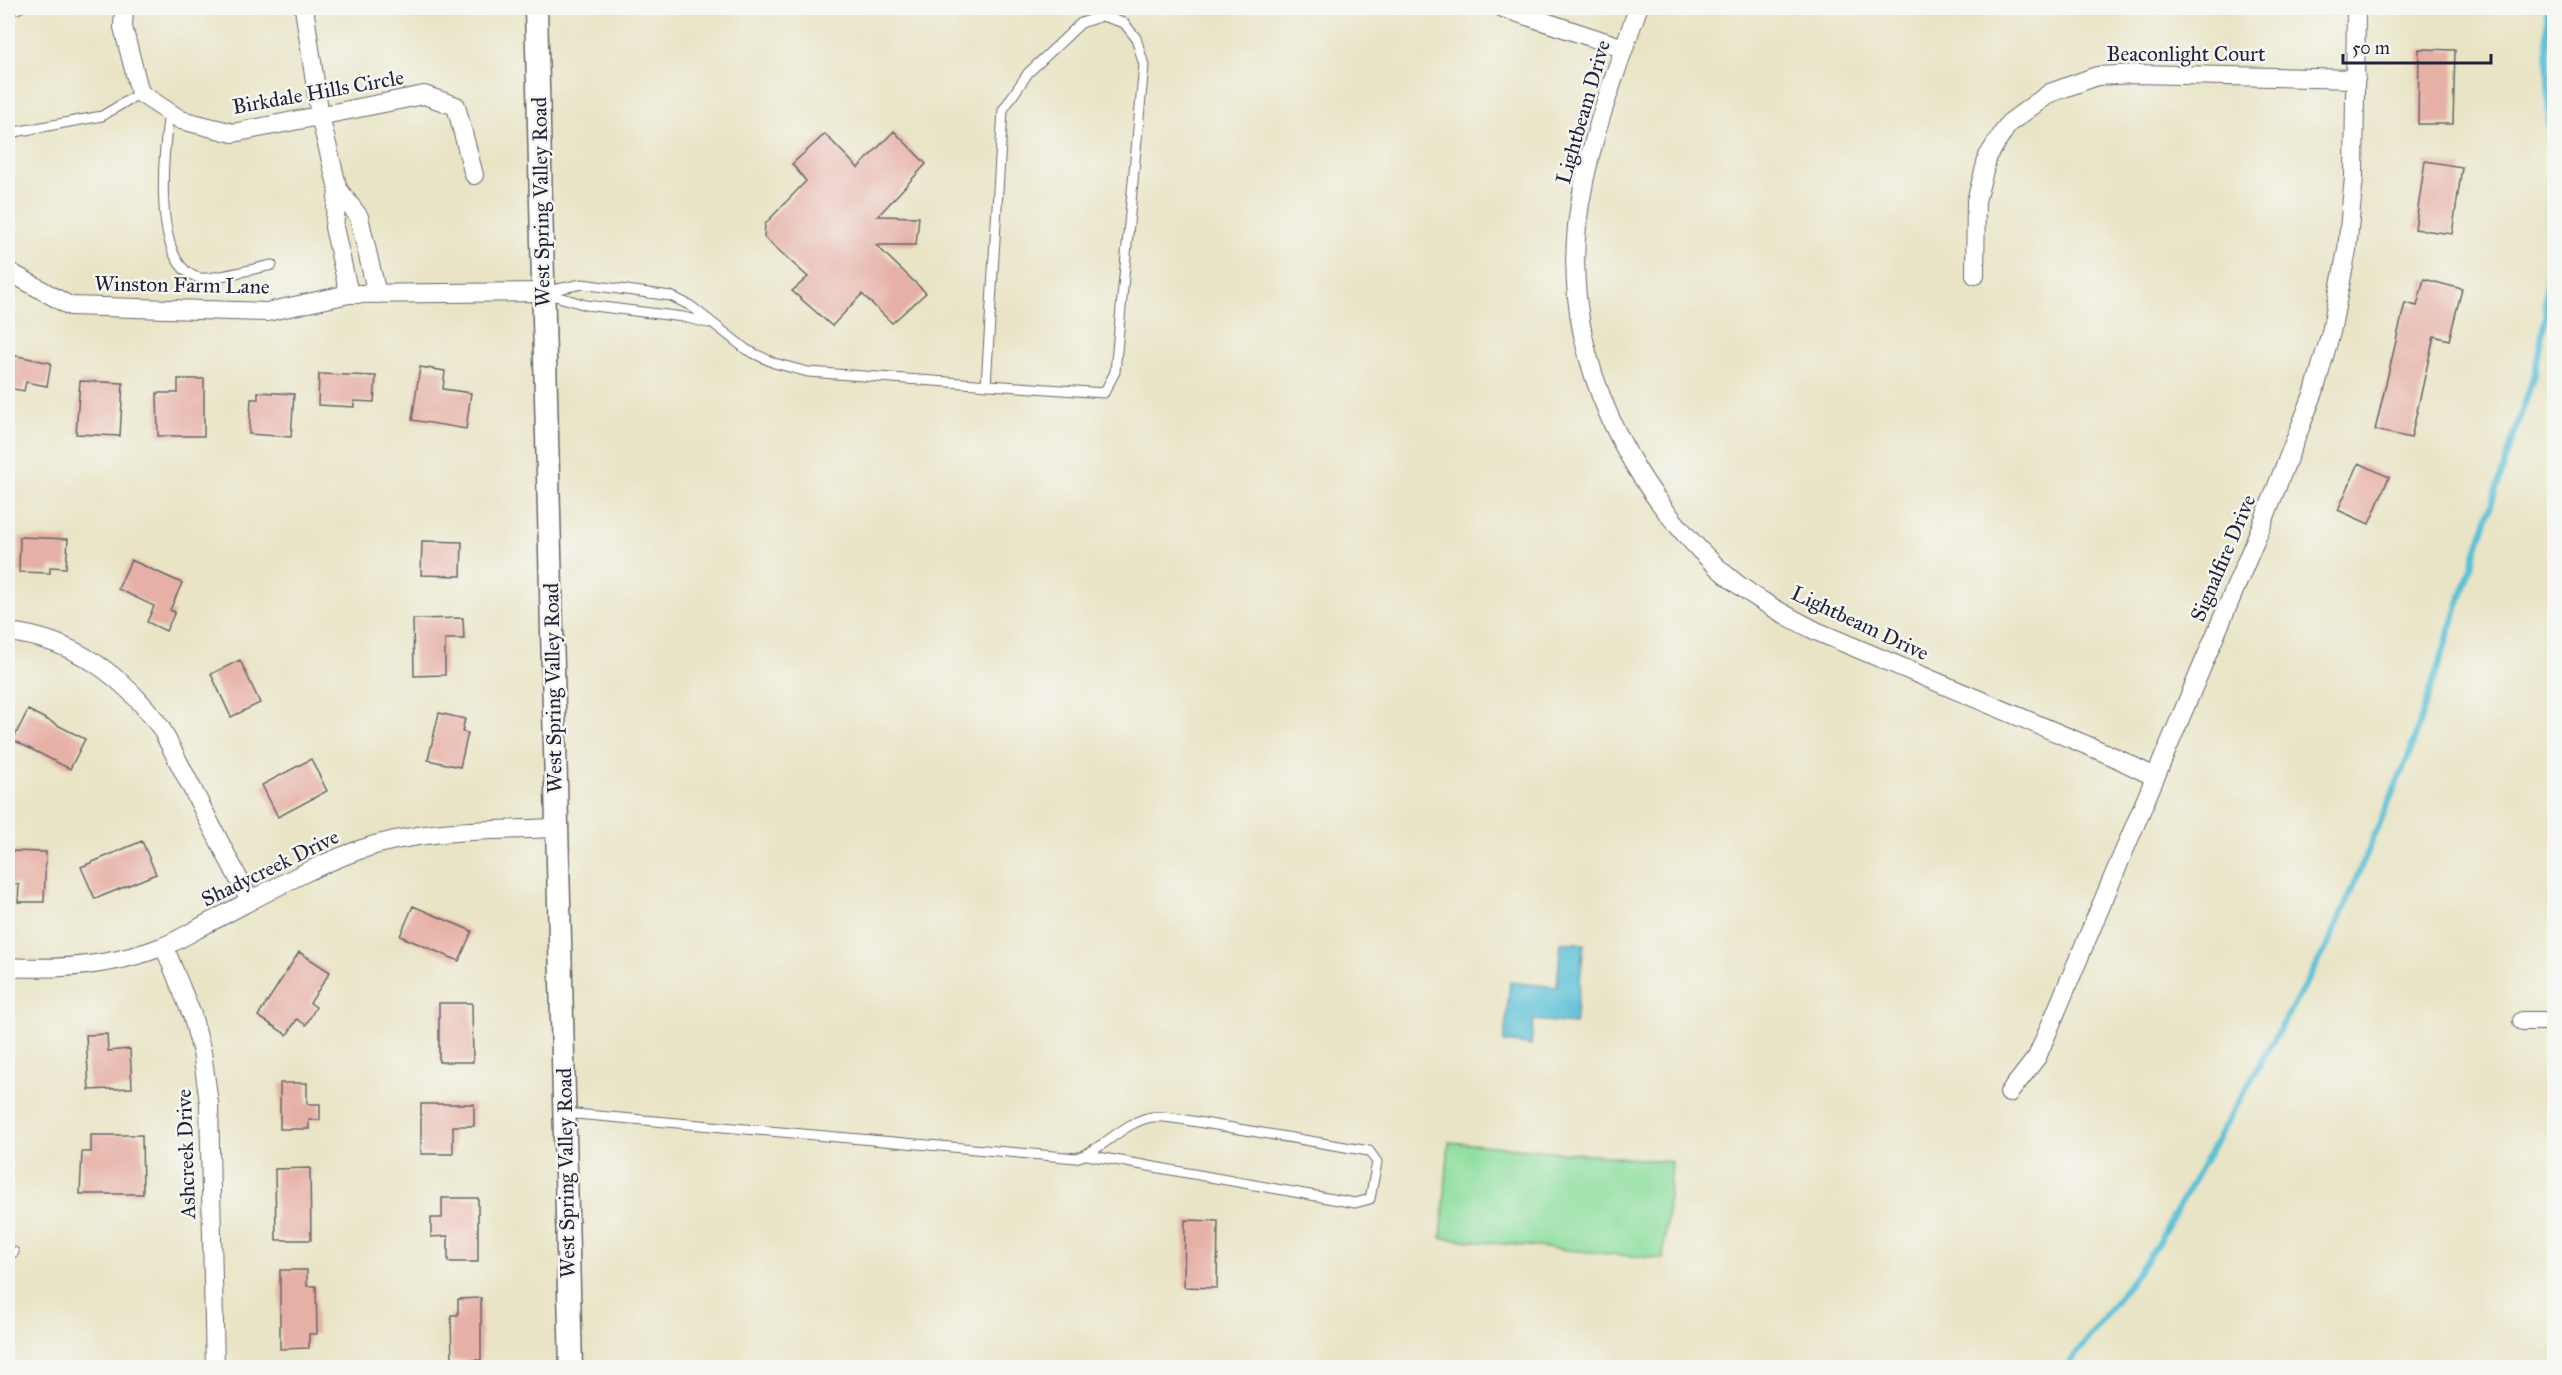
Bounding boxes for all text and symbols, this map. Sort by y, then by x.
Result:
scale bar [2343,27,2492,65]
street label: Lightbeam Drive [1550,37,1616,187]
text: 50 m [2352,37,2390,59]
street label: Beaconlight Court [2107,41,2266,67]
street label: Birkdale Hills Circle [230,64,406,120]
street label: West Spring Valley Road [526,96,556,307]
street label: Winston Farm Lane [94,270,270,300]
street label: Signalfire Drive [2185,490,2261,625]
street label: Lightbeam Drive [1787,580,1933,666]
street label: West Spring Valley Road [538,582,568,793]
street label: Shadycreek Drive [197,823,343,912]
street label: West Spring Valley Road [551,1067,581,1278]
street label: Ashcreek Drive [171,1088,201,1221]

